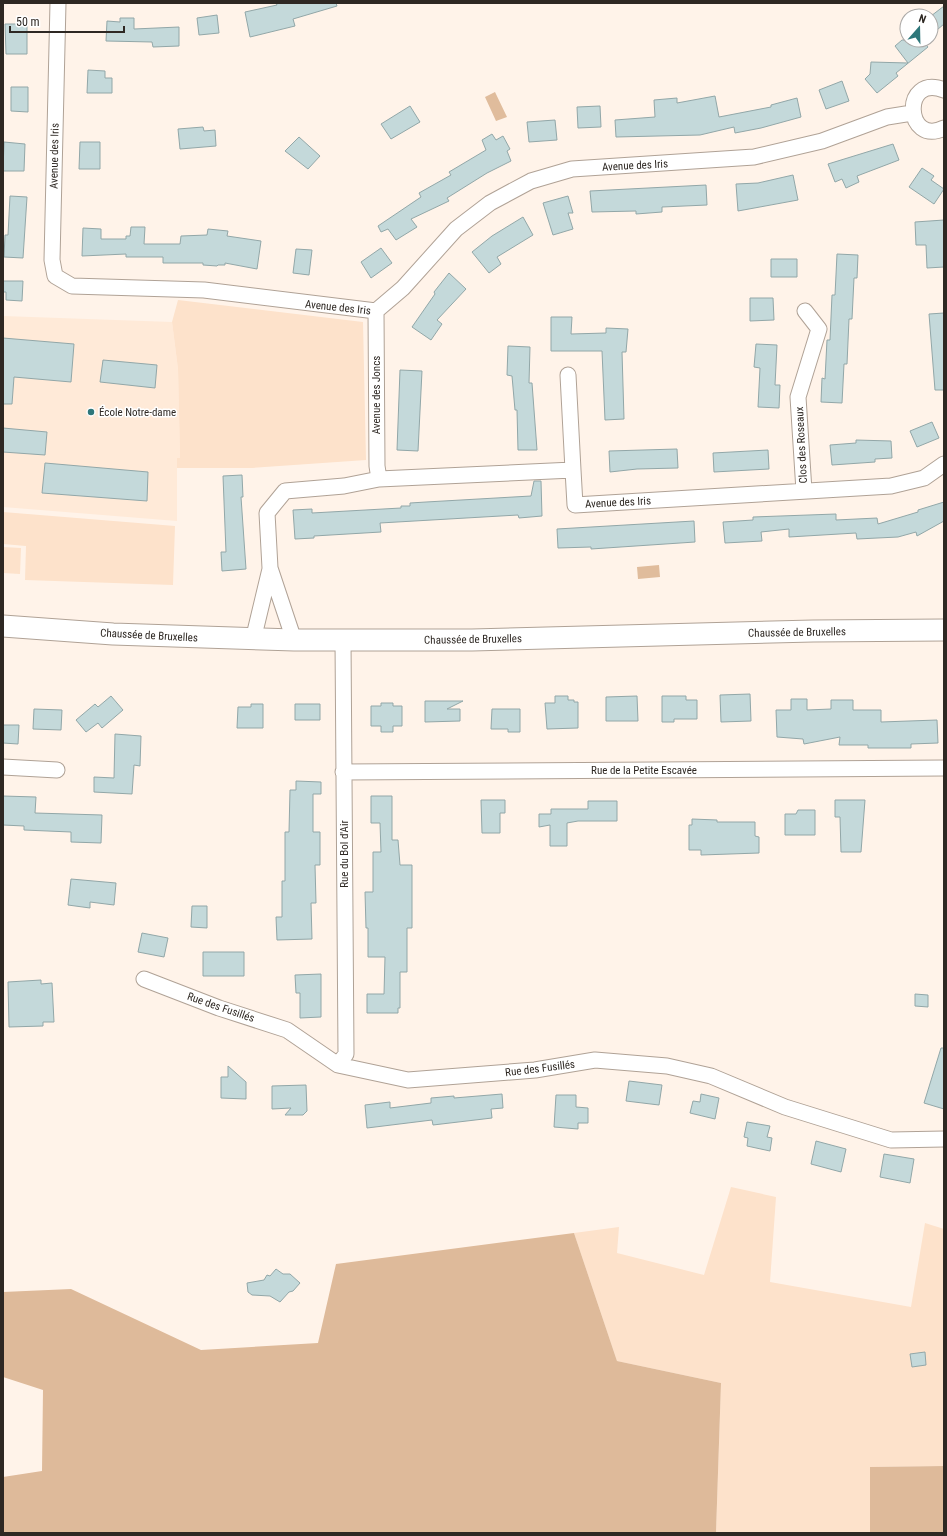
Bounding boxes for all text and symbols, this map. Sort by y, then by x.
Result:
scale bar [10,8,124,34]
north arrow [899,8,939,48]
text: N [917,12,928,26]
text: 50 m [16,15,40,29]
street label: Avenue des Iris [47,123,62,189]
street label: Avenue des Iris [602,157,668,174]
street label: Avenue des Iris [304,298,371,317]
street label: Avenue des Joncs [370,356,383,434]
place label: École Notre-dame [99,406,176,419]
street label: Clos des Roseaux [793,406,810,484]
marker: École Notre-dame [86,407,96,417]
street label: Avenue des Iris [585,494,651,511]
street label: Chaussée de Bruxelles [748,625,846,640]
street label: Chaussée de Bruxelles [100,626,198,645]
street label: Chaussée de Bruxelles [424,632,522,647]
street label: Rue de la Petite Escavée [591,764,697,777]
street label: Rue du Bol d'Air [338,820,351,888]
street label: Rue des Fusillés [186,990,256,1025]
street label: Rue des Fusillés [504,1058,576,1079]

